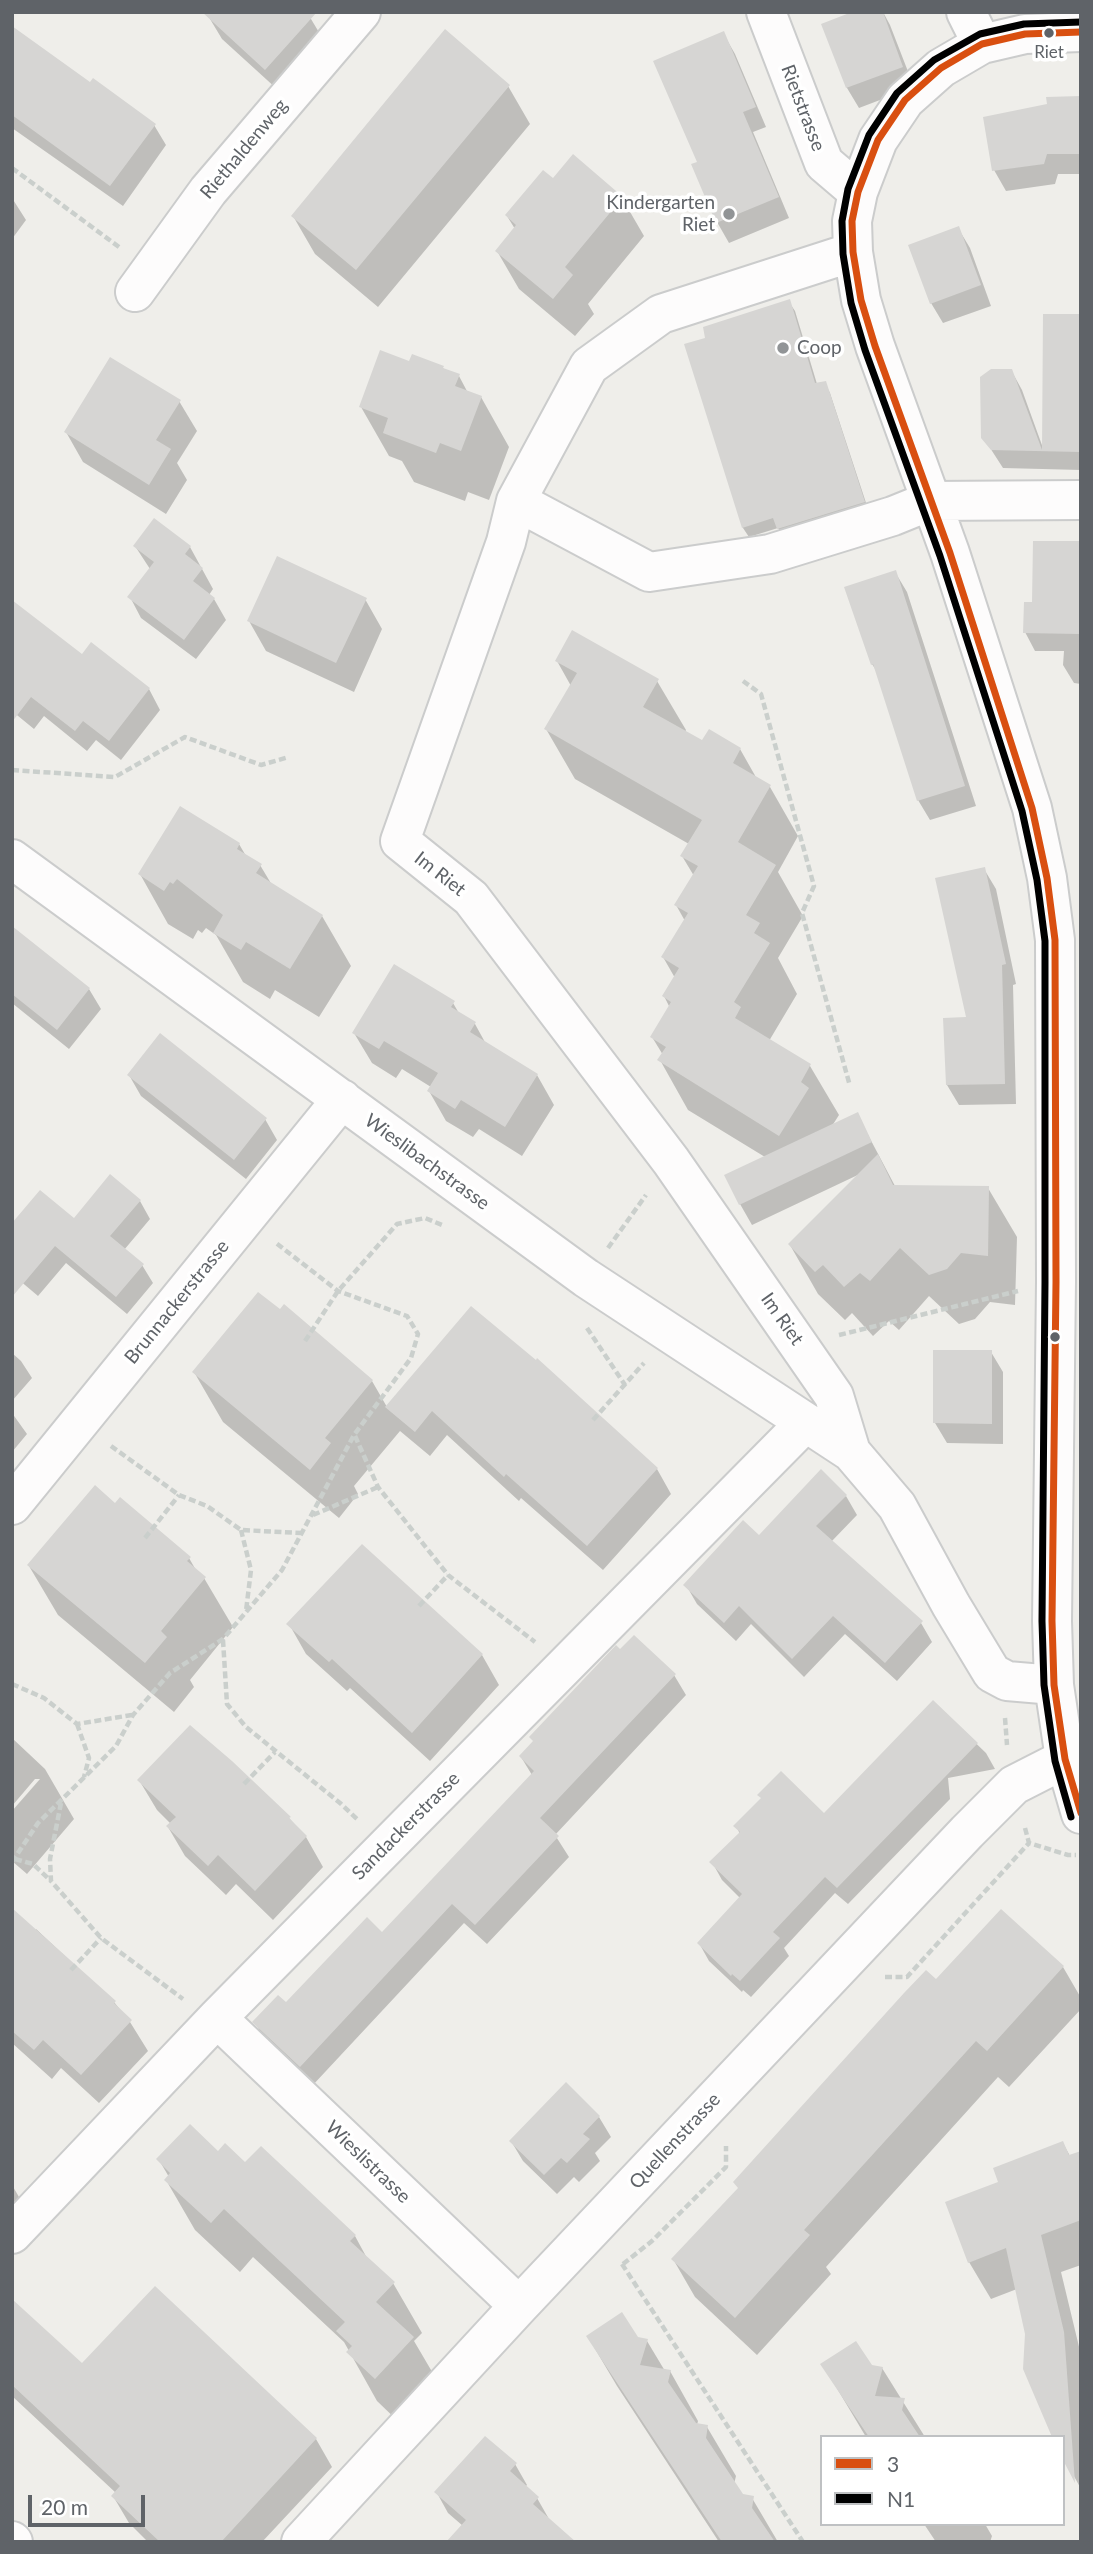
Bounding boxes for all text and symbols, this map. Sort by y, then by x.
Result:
marker: Riet [1042,26,1056,40]
place label: Riet [1034,43,1064,63]
street label: Rietstrasse [776,62,830,154]
street label: Riethaldenweg [196,94,292,204]
place label: Kindergarten Riet [606,192,715,236]
marker: Kindergarten Riet [721,206,737,222]
place label: Coop [797,337,842,359]
marker: Coop [775,340,791,356]
street label: Im Riet [410,847,470,901]
street label: Wieslibachstrasse [360,1109,494,1215]
street label: Brunnackerstrasse [120,1235,234,1369]
street label: Im Riet [756,1288,808,1350]
unlabelled marker [1048,1330,1062,1344]
street label: Sandackerstrasse [347,1767,465,1885]
street label: Quellenstrasse [625,2088,725,2194]
street label: Wieslistrasse [321,2116,415,2208]
legend [820,2435,1065,2526]
text: 3 [887,2451,899,2476]
scale bar [32,2480,149,2524]
text: N1 [887,2486,915,2511]
text: 20 m [41,2494,88,2519]

